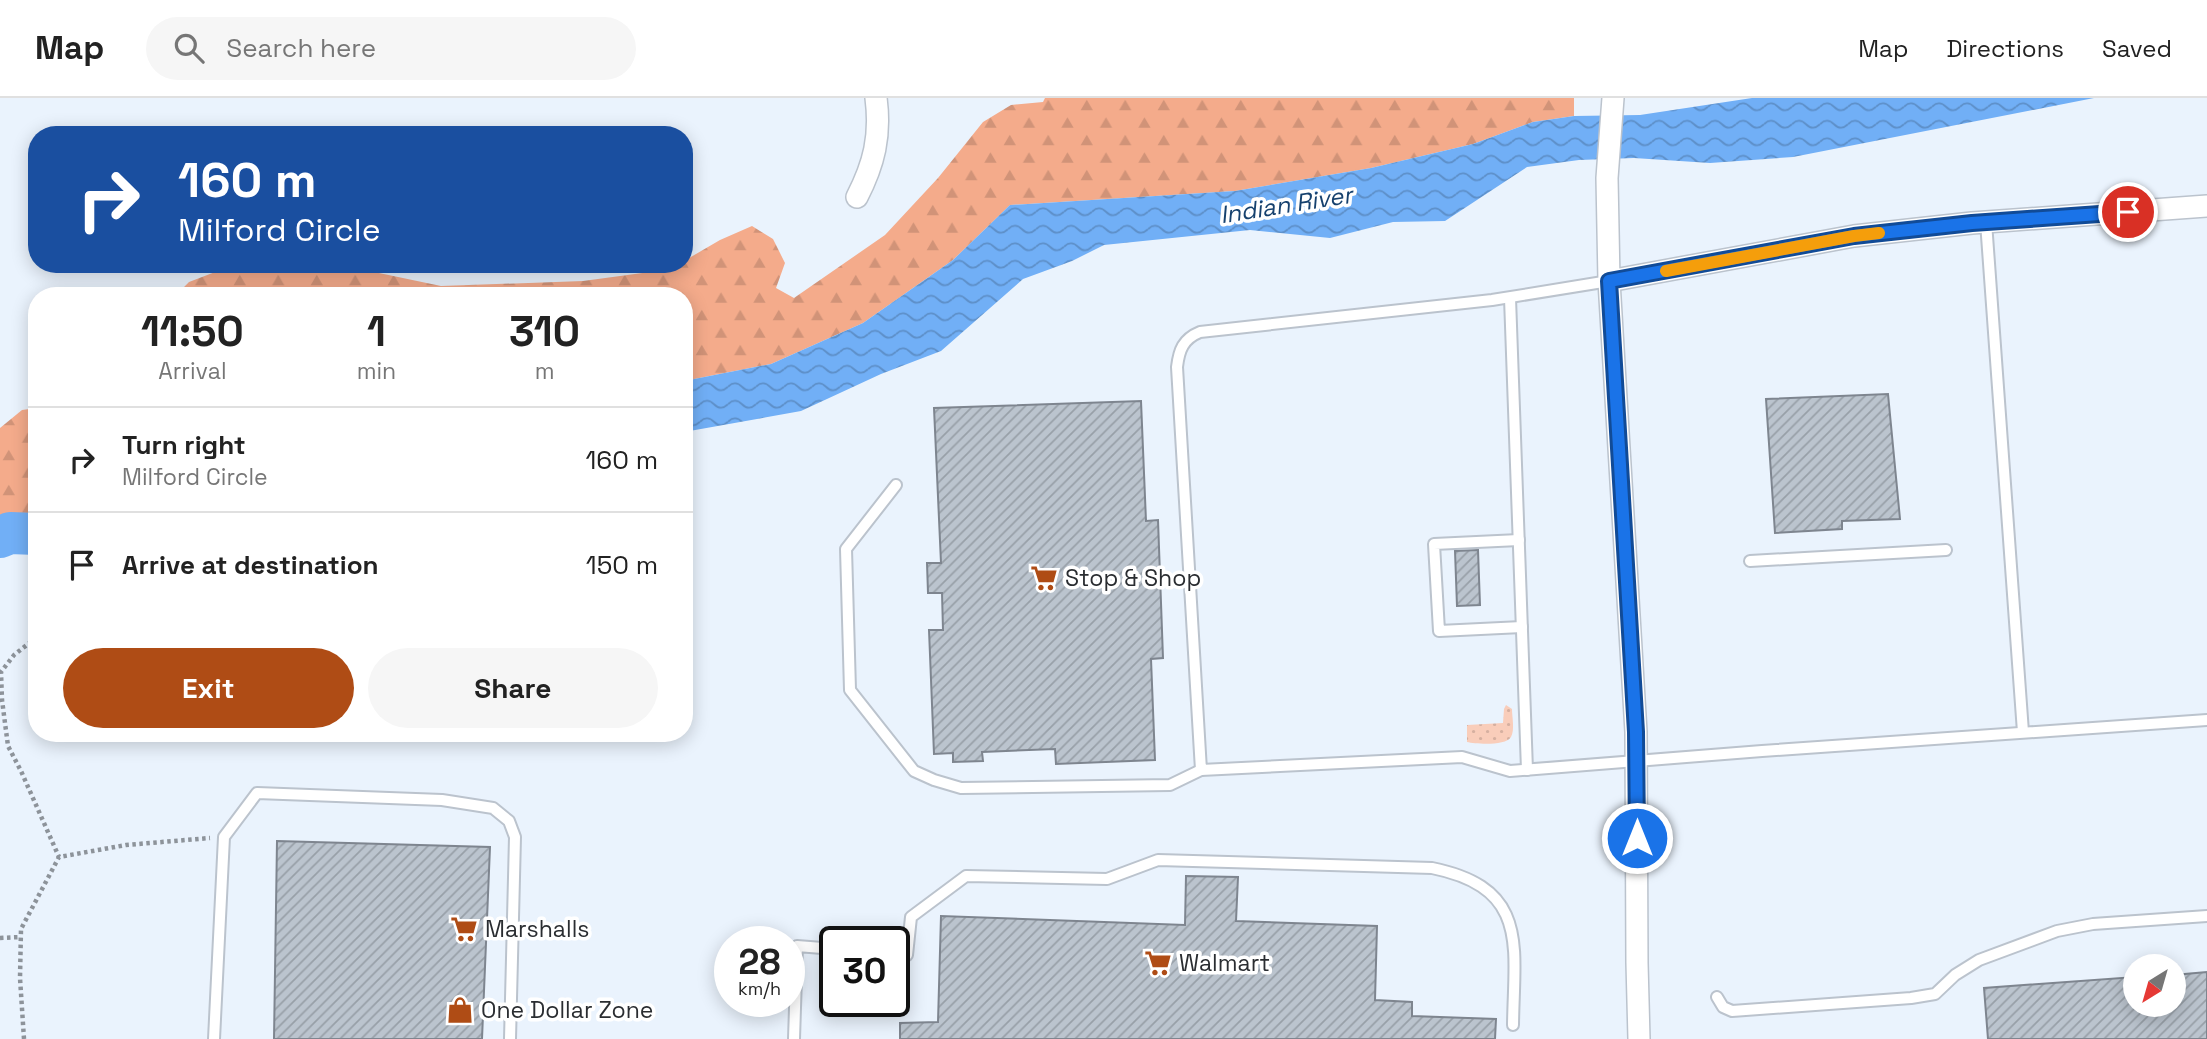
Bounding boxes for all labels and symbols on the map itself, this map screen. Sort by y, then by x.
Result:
water label: Indian River [1218,178,1357,230]
pin [2098,182,2158,242]
supermarket icon: Stop & Shop [1029,563,1059,593]
place label: Stop & Shop [1065,563,1201,593]
position arrow [1600,801,1674,875]
supermarket icon: Marshalls [449,914,479,944]
place label: Marshalls [485,914,589,944]
speed limit sign: 30 [819,926,910,1017]
supermarket icon: Walmart [1143,948,1173,978]
place label: Walmart [1179,948,1270,978]
north arrow [2123,954,2186,1017]
shop icon: One Dollar Zone [445,995,475,1025]
place label: One Dollar Zone [481,995,653,1025]

